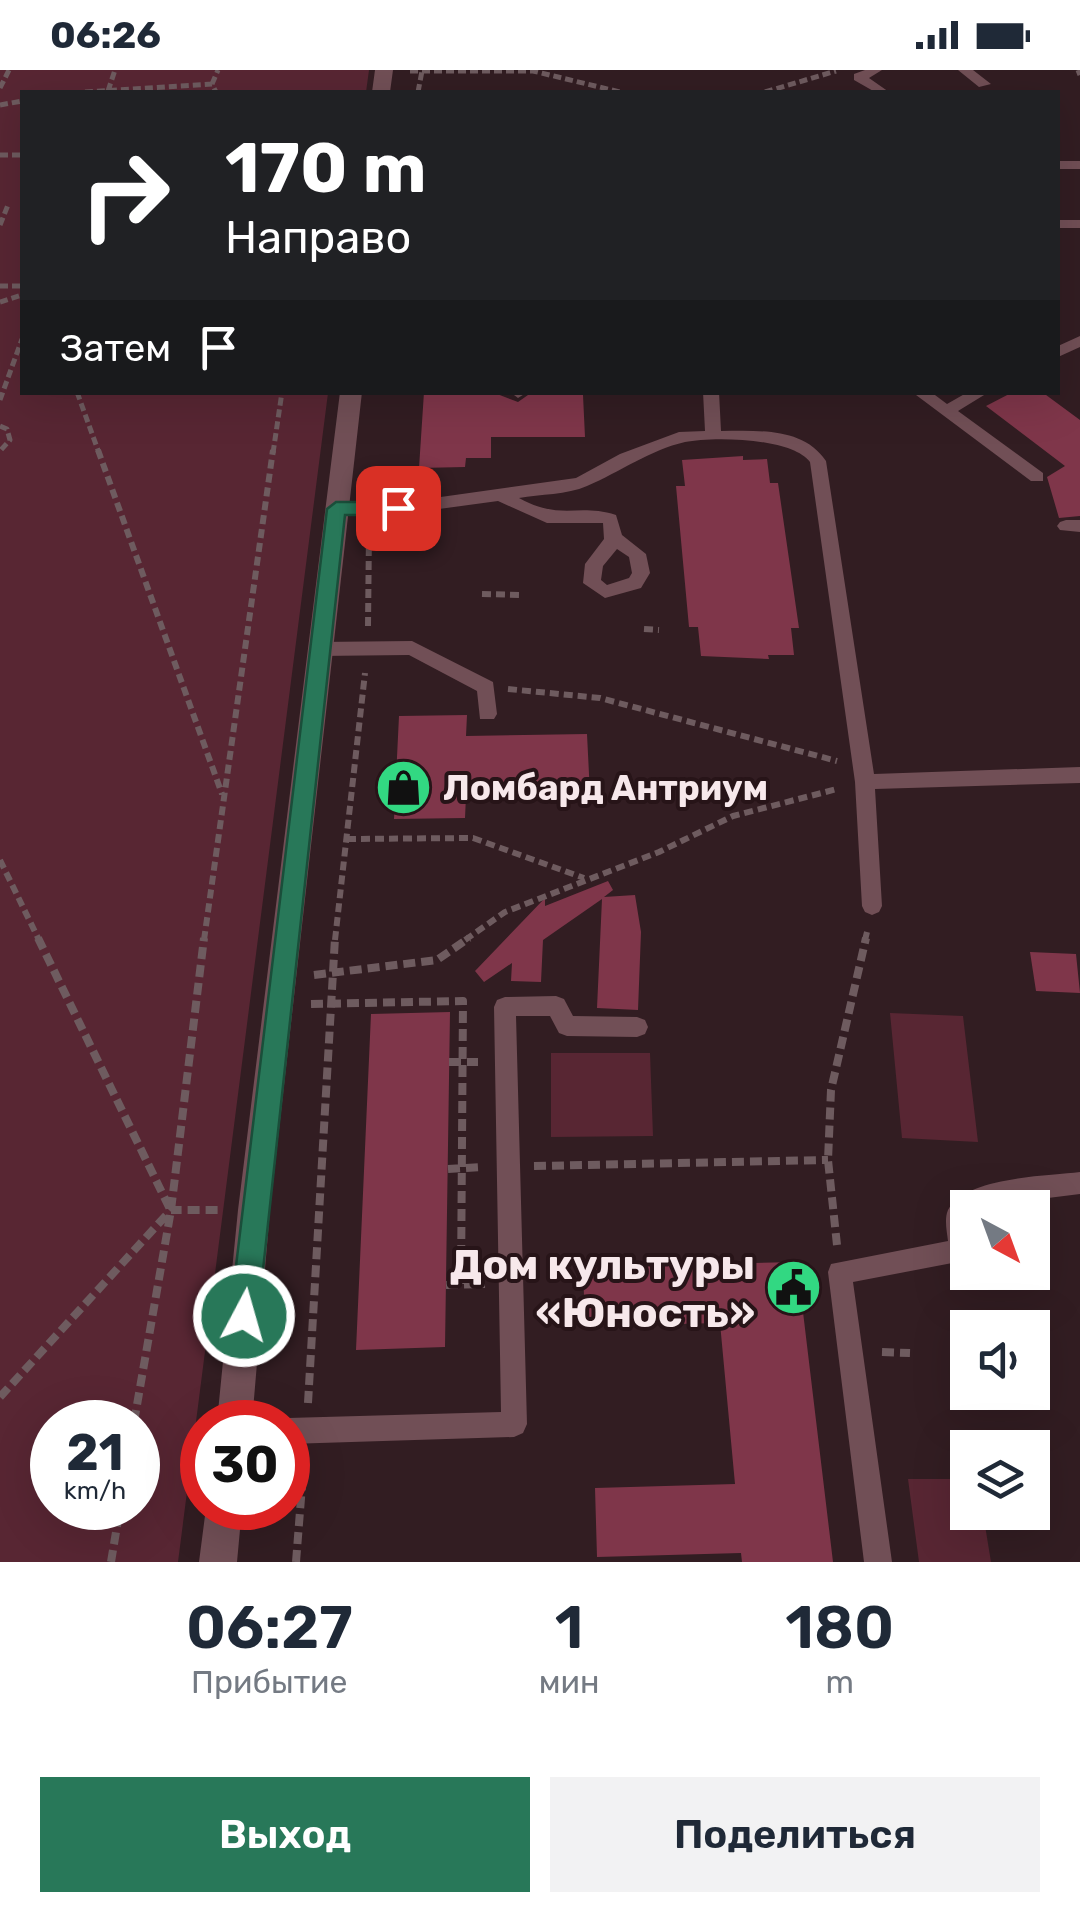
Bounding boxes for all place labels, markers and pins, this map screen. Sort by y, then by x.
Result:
pin [356,466,441,551]
shop icon: Ломбард Антриум [374,758,434,818]
place label: Ломбард Антриум [443,767,768,809]
place label: Дом культуры «Юность» [450,1240,755,1338]
public building icon: Дом культуры «Юность» [764,1258,824,1318]

